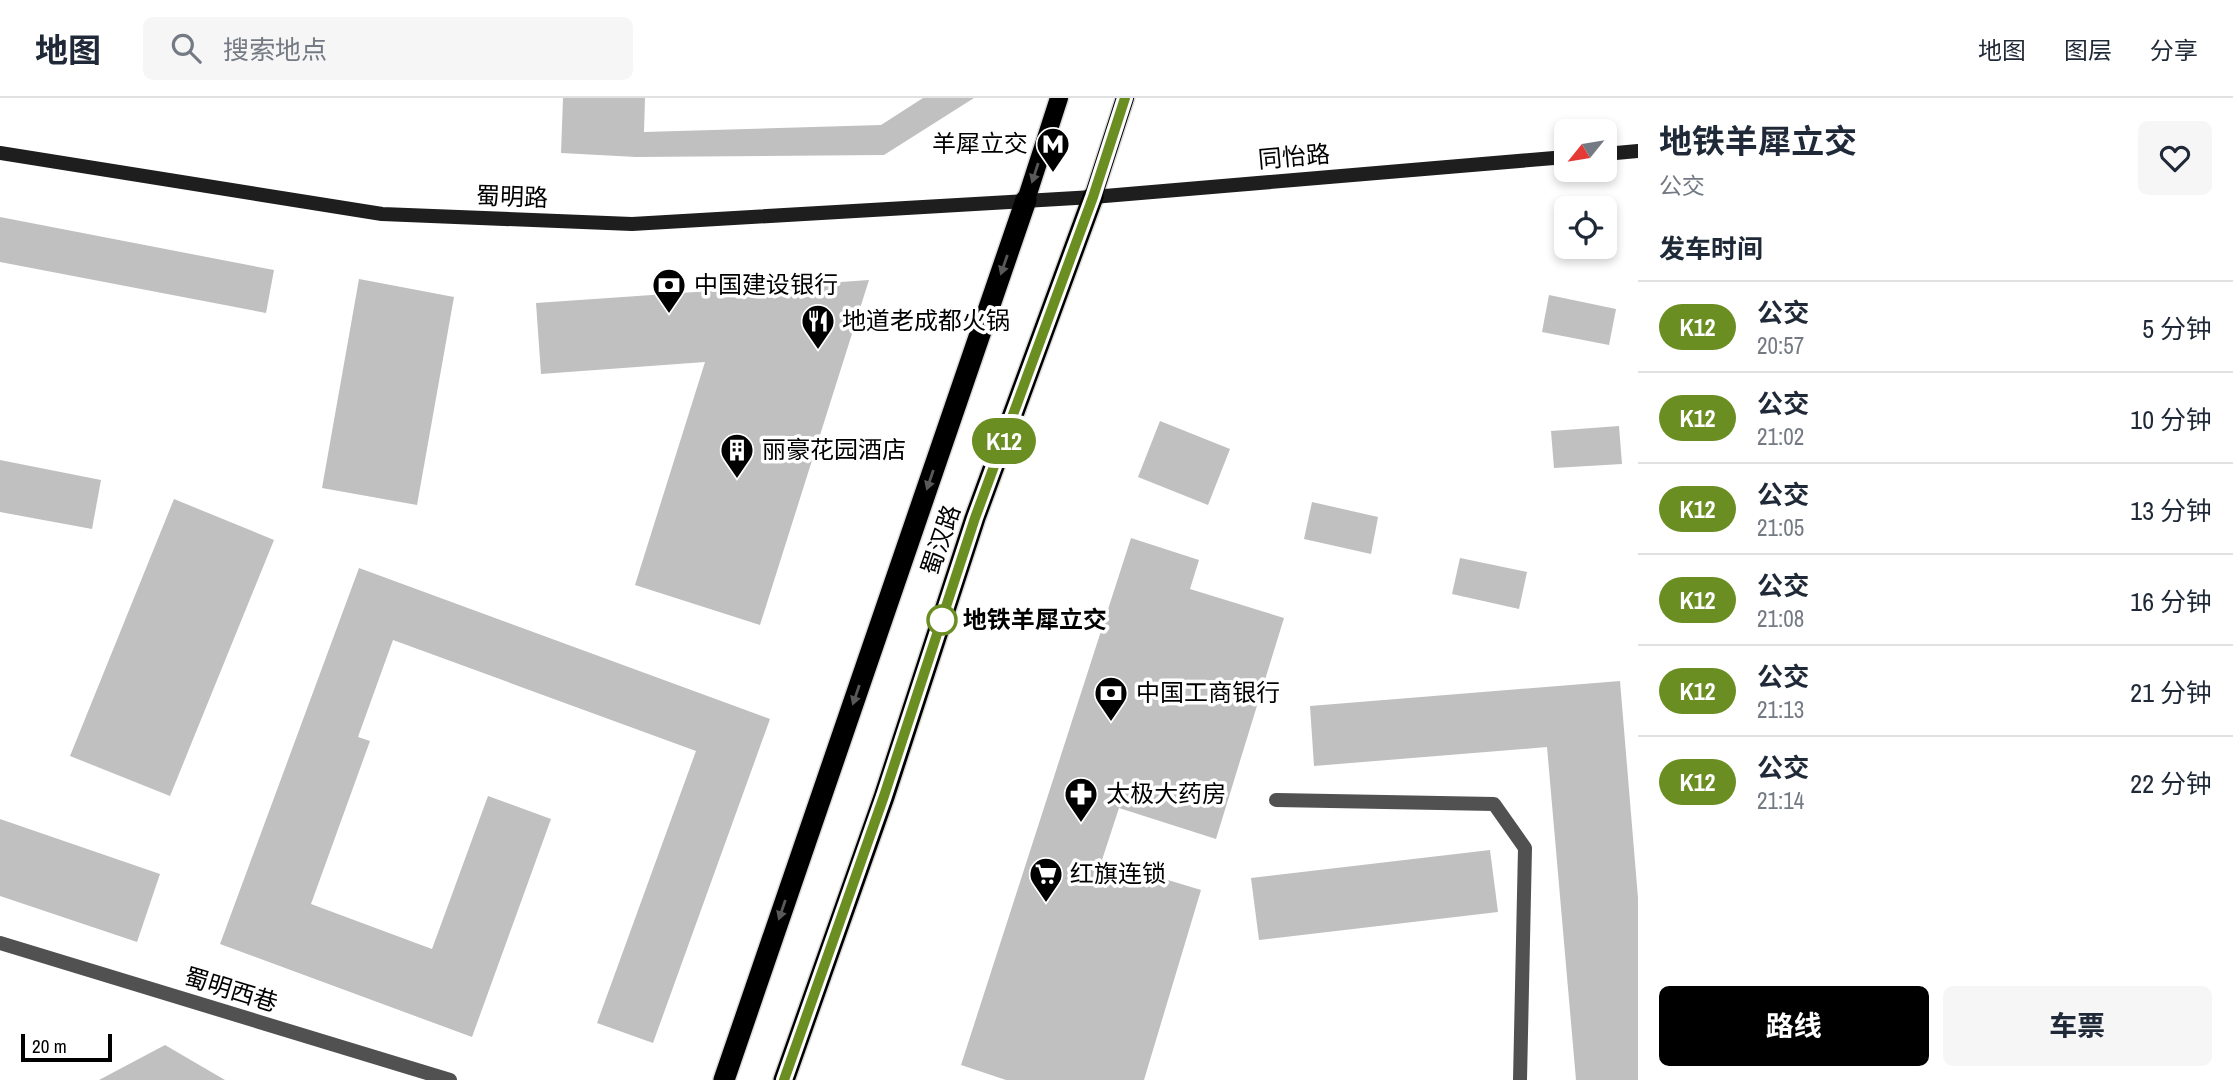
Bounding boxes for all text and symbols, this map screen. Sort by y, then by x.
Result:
search box [143,17,633,80]
text: 地图 [35,28,101,72]
icon: search [167,29,205,67]
text: 搜索地点 [223,32,327,67]
text: 地图 [1978,34,2026,66]
text: 图层 [2064,34,2112,66]
text: 分享 [2150,34,2198,66]
north arrow [1554,119,1617,182]
map controls [1554,119,1617,259]
text: 地铁羊犀立交 [1659,119,1857,163]
button: heart [2138,121,2212,195]
metro station icon: 羊犀立交 [1034,125,1072,174]
place label: 羊犀立交 [932,127,1028,159]
street label: 同怡路 [1257,137,1331,175]
one-way arrow [1029,162,1040,183]
text: 公交 [1659,170,1705,201]
street label: 蜀明路 [475,179,549,213]
button: locate [1554,196,1617,259]
text: 发车时间 [1659,231,1763,266]
one-way arrow [998,255,1009,276]
bank icon: 中国建设银行 [650,266,688,315]
place label: 中国建设银行 [694,268,838,300]
text: 公交 [1757,295,1809,330]
restaurant icon: 地道老成都火锅 [799,302,837,351]
place label: 地道老成都火锅 [842,304,1010,336]
text: K12 [1679,311,1716,343]
text: 5 分钟 [2142,311,2212,346]
text: 20:57 [1757,330,1804,361]
text: 公交 [1757,386,1809,421]
text: K12 [1679,402,1716,434]
text: 10 分钟 [2130,402,2212,437]
line badge: K12 [964,418,1044,464]
text: 21:02 [1757,421,1804,452]
text: K12 [986,425,1022,457]
building icon: 丽豪花园酒店 [718,431,756,480]
place label: 丽豪花园酒店 [762,433,906,465]
one-way arrow [924,470,935,491]
text: 公交 [1757,477,1809,512]
text: K12 [1679,493,1716,525]
text: 13 分钟 [2130,493,2212,528]
street label: 蜀汉路 [913,500,967,579]
text: 21:05 [1757,512,1804,543]
text: 公交 [1757,568,1809,603]
text: K12 [1679,584,1716,616]
text: 16 分钟 [2130,584,2212,619]
place label: 地铁羊犀立交 [963,603,1107,635]
text: 21:08 [1757,603,1804,634]
marker: 地铁羊犀立交 [927,605,957,635]
text: 公交 [1757,659,1809,694]
bank icon: 中国工商银行 [1092,674,1130,723]
text: K12 [1679,675,1716,707]
text: 21 分钟 [2130,675,2212,710]
place label: 中国工商银行 [1136,676,1280,708]
one-way arrow [850,685,861,706]
text: 21:13 [1757,694,1804,725]
text: 公交 [1757,750,1809,785]
text: K12 [1679,766,1716,798]
text: 22 分钟 [2130,766,2212,801]
pharmacy icon: 太极大药房 [1062,775,1100,824]
place label: 太极大药房 [1106,777,1226,809]
text: 21:14 [1757,785,1804,816]
supermarket icon: 红旗连锁 [1027,855,1065,904]
place label: 红旗连锁 [1070,857,1166,889]
one-way arrow [776,900,787,921]
street label: 蜀明西巷 [181,960,282,1018]
button: 路线 [1659,986,1929,1066]
button: 车票 [1943,986,2212,1066]
scale bar [21,1031,112,1063]
text: 20 m [32,1033,67,1059]

